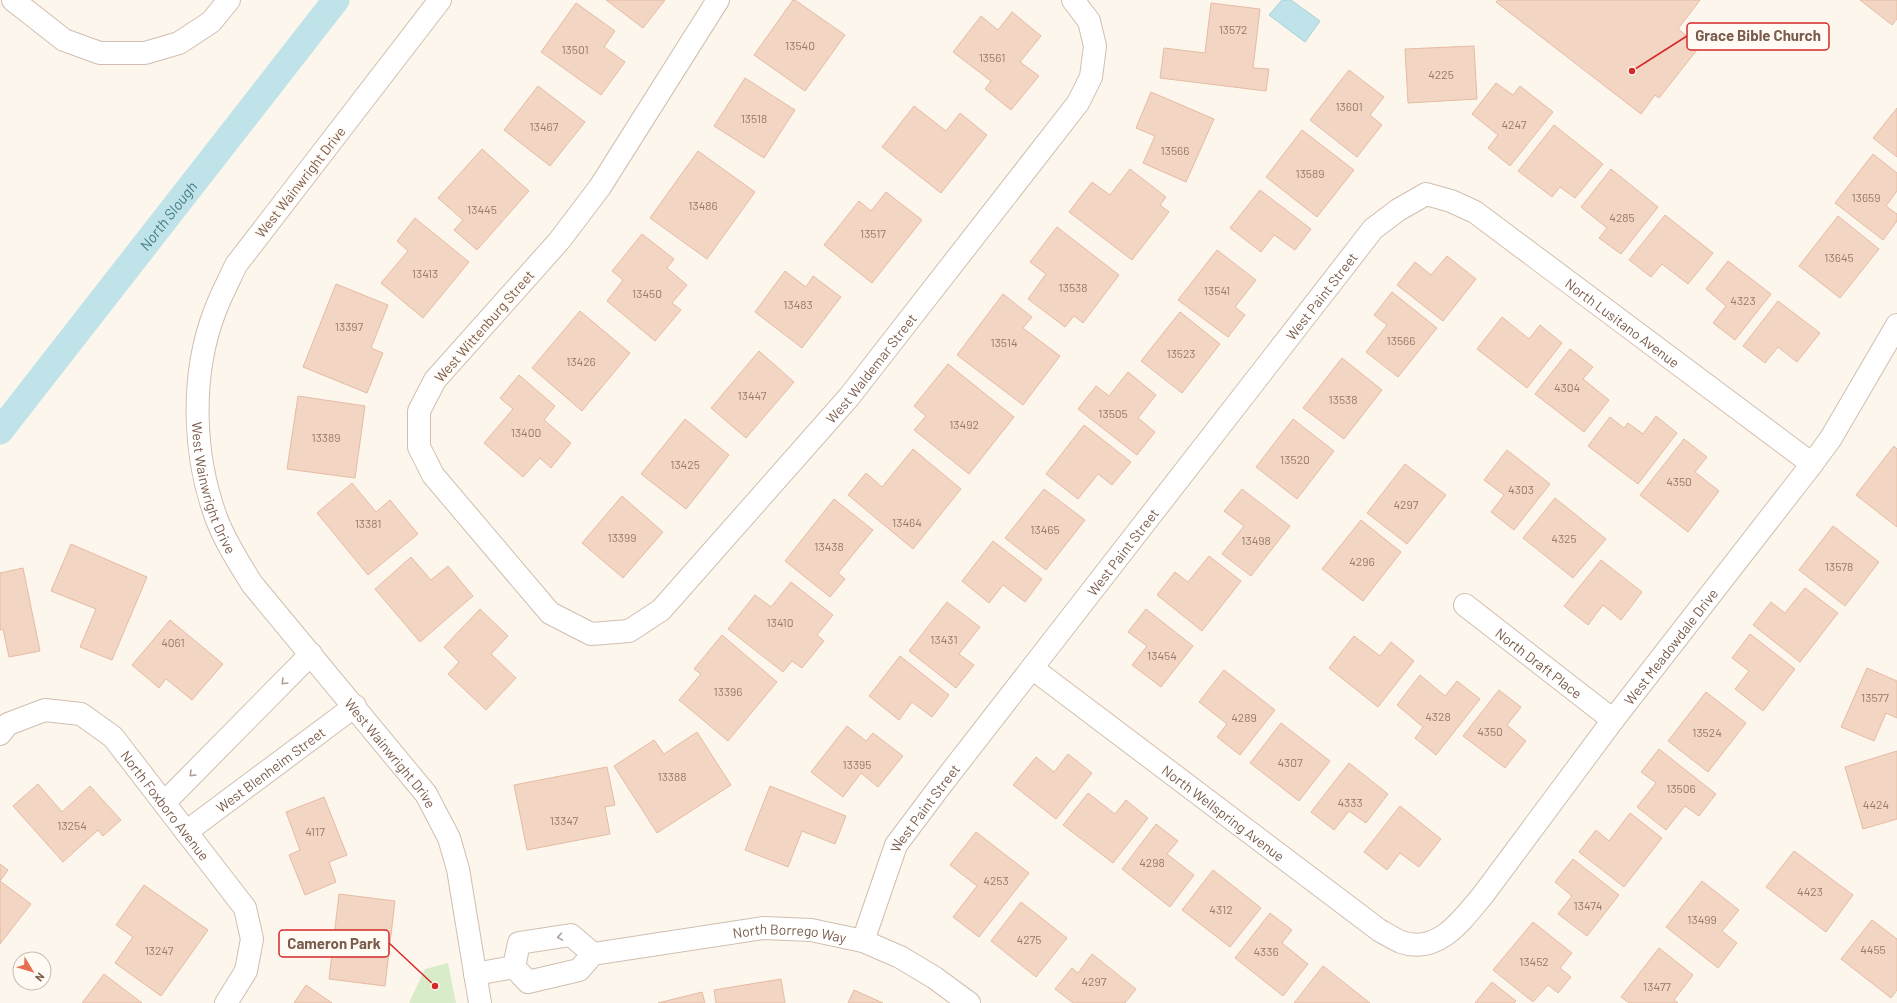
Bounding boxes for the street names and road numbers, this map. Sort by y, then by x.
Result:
street label: West Wainwright Drive [251,123,349,241]
street label: West Paint Street [1282,249,1360,343]
street label: West Wittenburg Street [431,266,537,386]
street label: North Lusitano Avenue [1562,274,1683,371]
street label: West Waldemar Street [822,310,920,426]
street label: West Wainwright Drive [189,421,240,556]
street label: West Paint Street [1083,504,1162,599]
street label: West Meadowdale Drive [1620,585,1721,708]
street label: North Draft Place [1493,624,1586,702]
street label: West Wainwright Drive [341,694,440,810]
street label: West Blenheim Street [212,723,328,815]
street label: North Foxboro Avenue [118,747,213,864]
street label: West Paint Street [886,760,963,854]
street label: North Wellspring Avenue [1159,761,1288,864]
street label: North Borrego Way [731,919,849,946]

